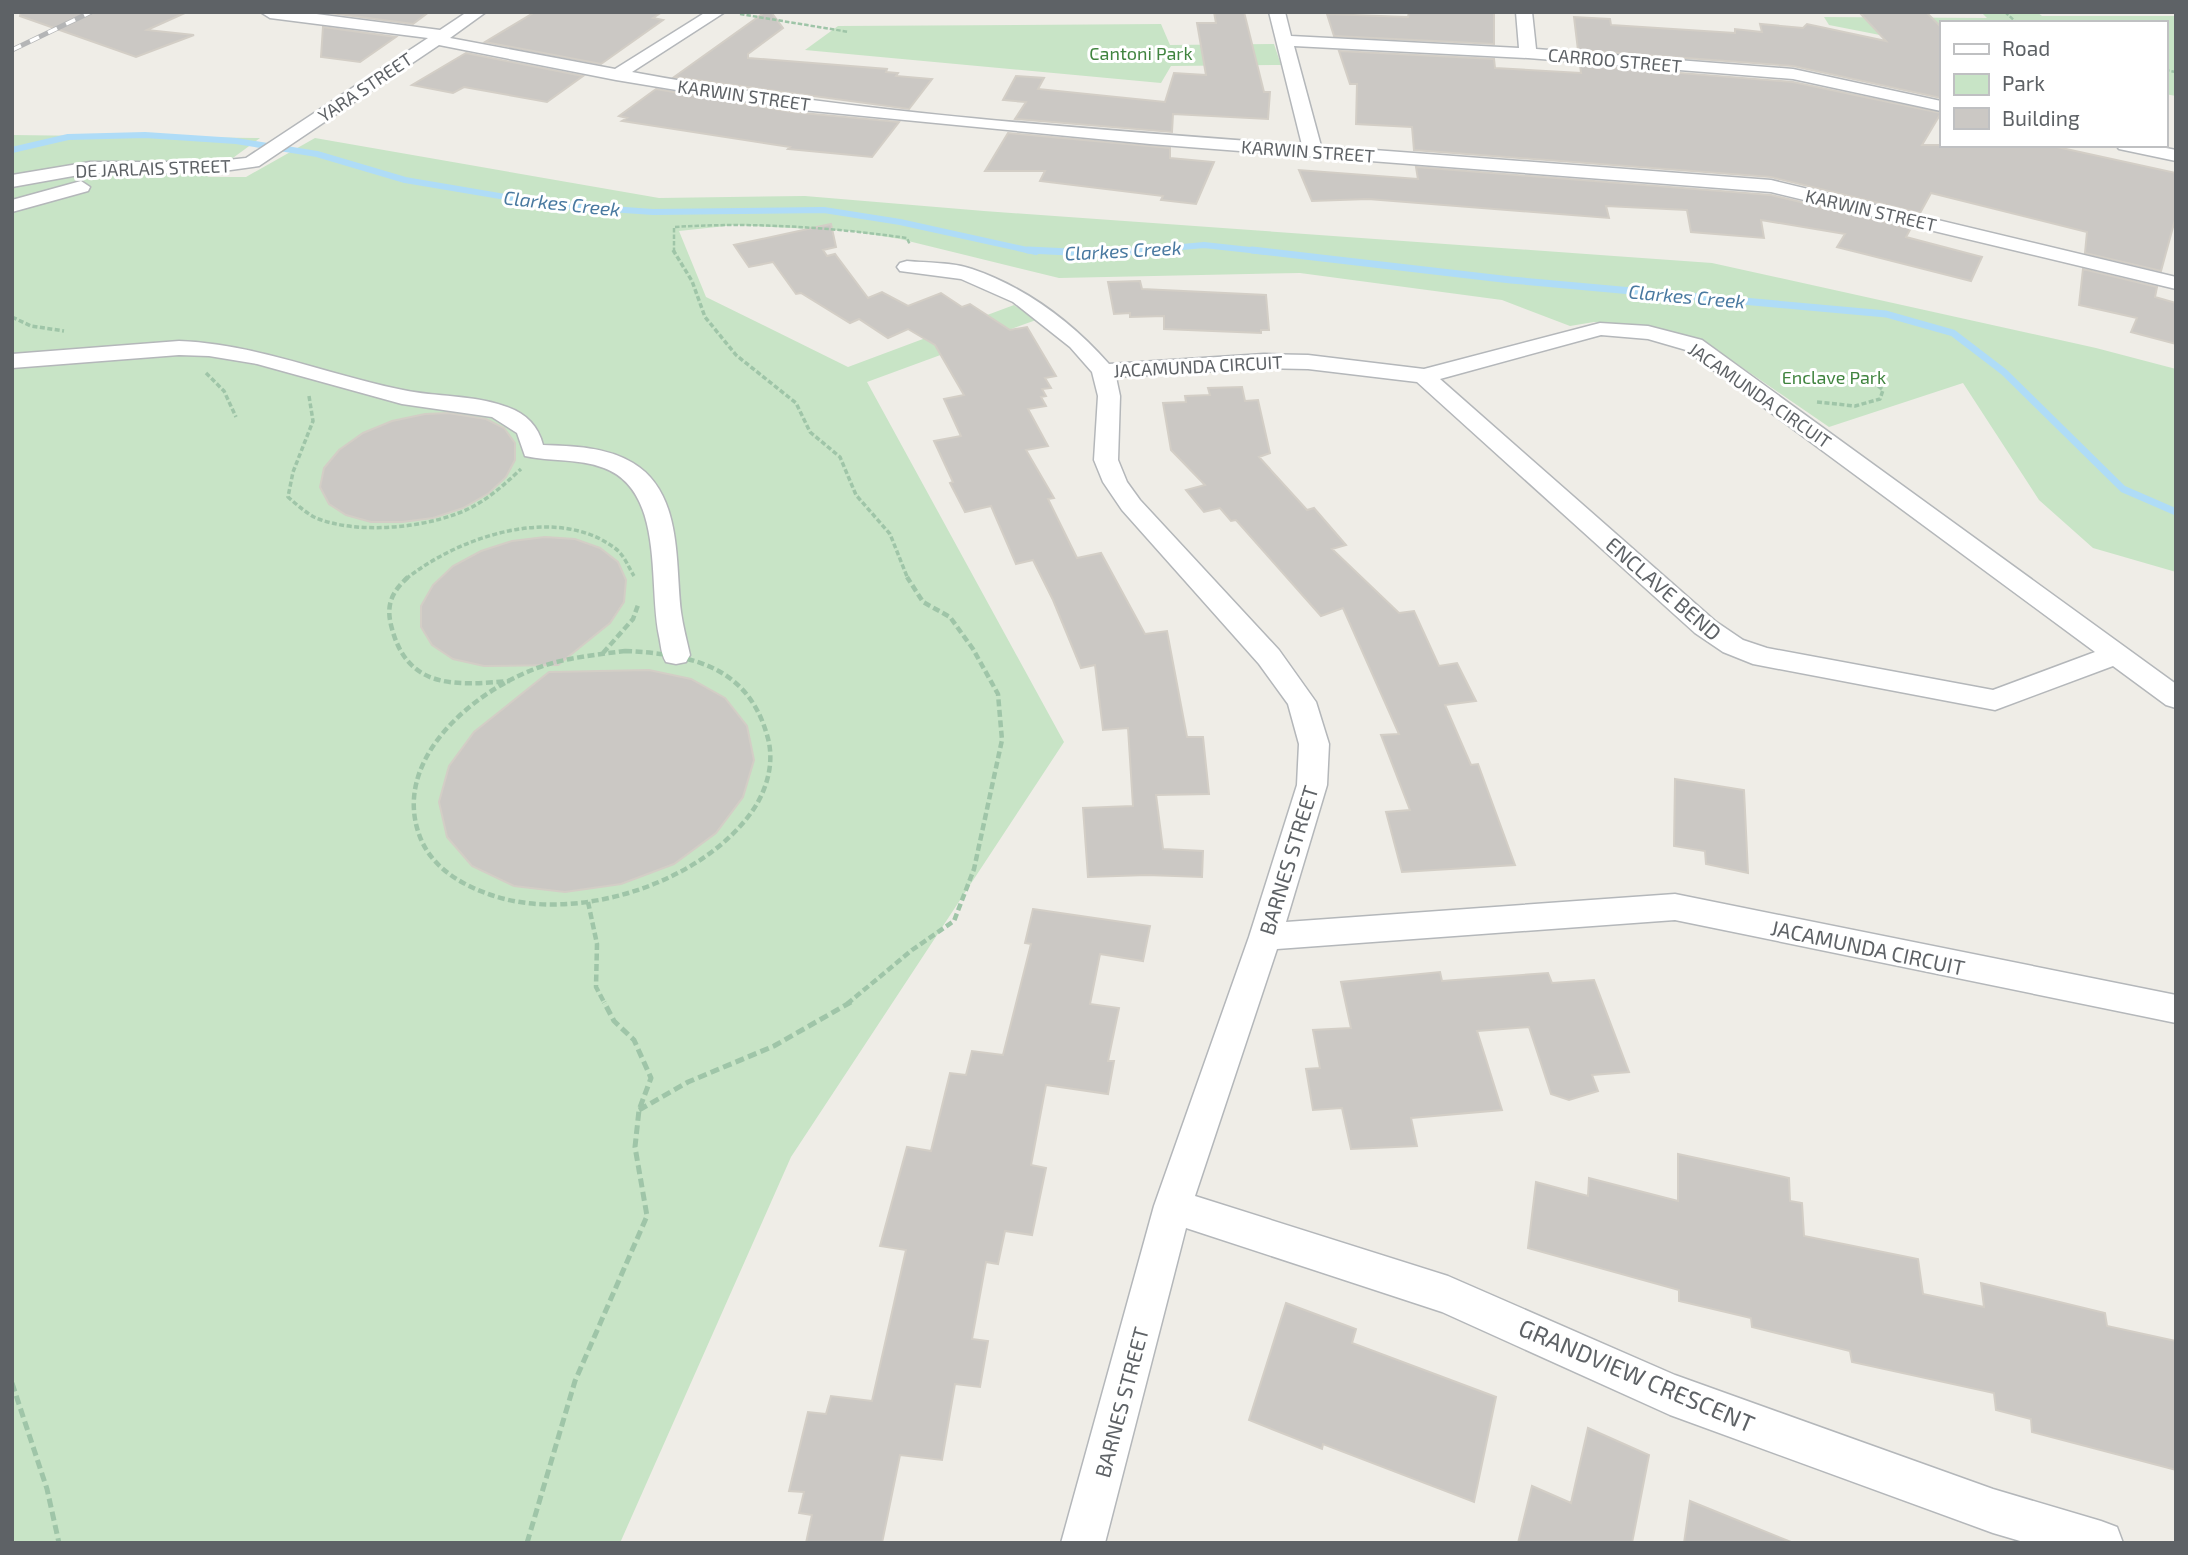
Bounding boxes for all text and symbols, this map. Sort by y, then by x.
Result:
legend [1940,21,2167,147]
text: Road [2002,35,2050,60]
park label: Cantoni Park [1089,42,1193,64]
street label: CARROO STREET [1547,43,1683,77]
street label: YARA STREET [314,47,417,127]
text: Park [2002,70,2045,95]
street label: KARWIN STREET [676,75,812,115]
text: Building [2002,105,2080,130]
street label: KARWIN STREET [1241,135,1376,167]
street label: DE JARLAIS STREET [75,154,232,182]
street label: KARWIN STREET [1803,184,1939,236]
water label: Clarkes Creek [503,185,622,221]
water label: Clarkes Creek [1064,235,1182,265]
water label: Clarkes Creek [1628,279,1746,313]
street label: JACAMUNDA CIRCUIT [1684,337,1836,453]
street label: JACAMUNDA CIRCUIT [1113,351,1284,381]
park label: Enclave Park [1782,366,1886,388]
street label: ENCLAVE BEND [1601,531,1727,645]
street label: BARNES STREET [1253,782,1323,938]
street label: JACAMUNDA CIRCUIT [1769,914,1967,980]
street label: GRANDVIEW CRESCENT [1515,1312,1759,1438]
street label: BARNES STREET [1089,1324,1153,1480]

